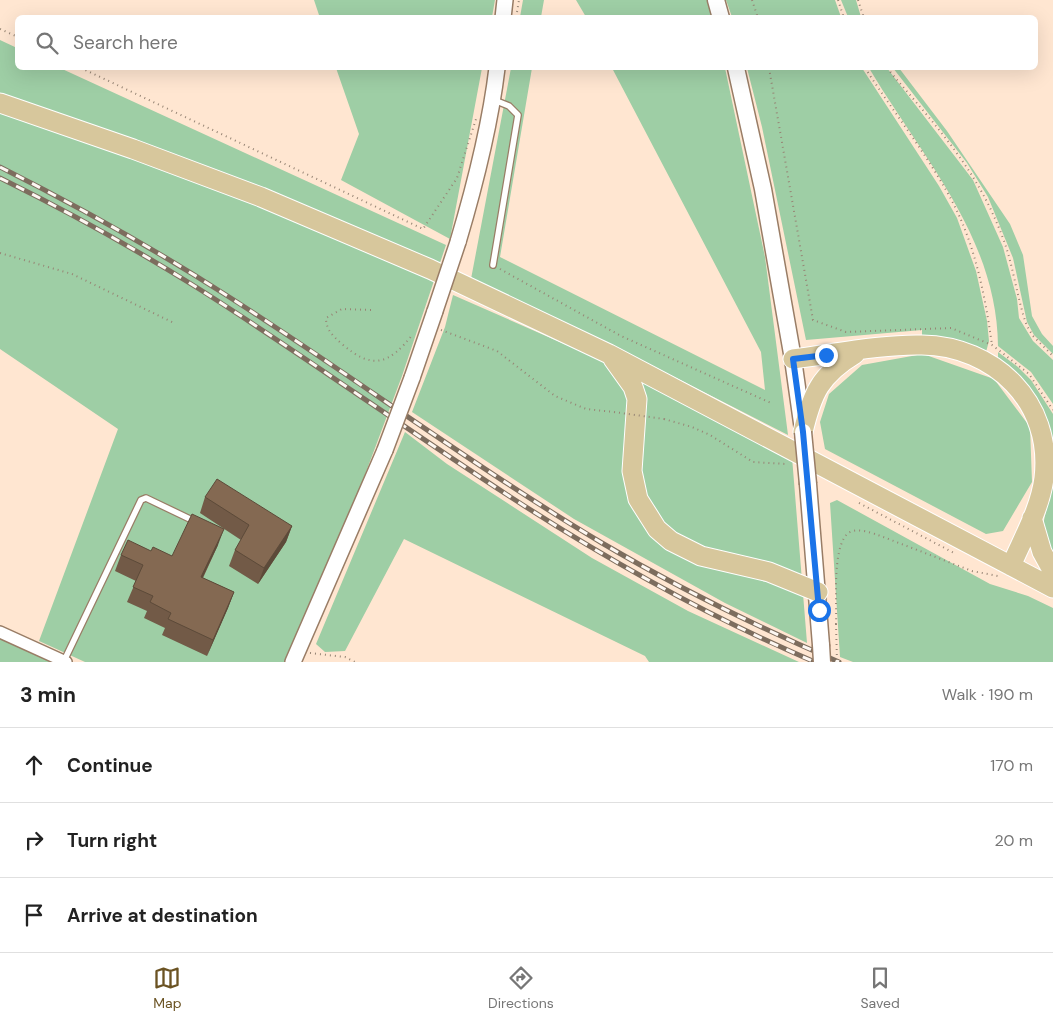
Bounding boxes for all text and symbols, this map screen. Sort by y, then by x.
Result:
search box [15,15,1038,70]
icon: search [33,29,61,57]
text: Search here [73,30,178,55]
route end [815,344,838,367]
route start [808,599,831,622]
text: 3 min [20,681,76,709]
text: Walk · 190 m [942,684,1033,705]
icon: ahead [20,751,48,779]
text: Continue [67,753,153,778]
text: 170 m [990,755,1033,776]
icon: right [20,826,48,854]
text: Turn right [67,828,157,853]
text: 20 m [994,830,1033,851]
icon: arrive [20,901,48,929]
text: Arrive at destination [67,903,258,928]
tab: Map [153,964,181,1012]
tab: Directions [488,964,554,1012]
tab: Saved [860,964,900,1012]

